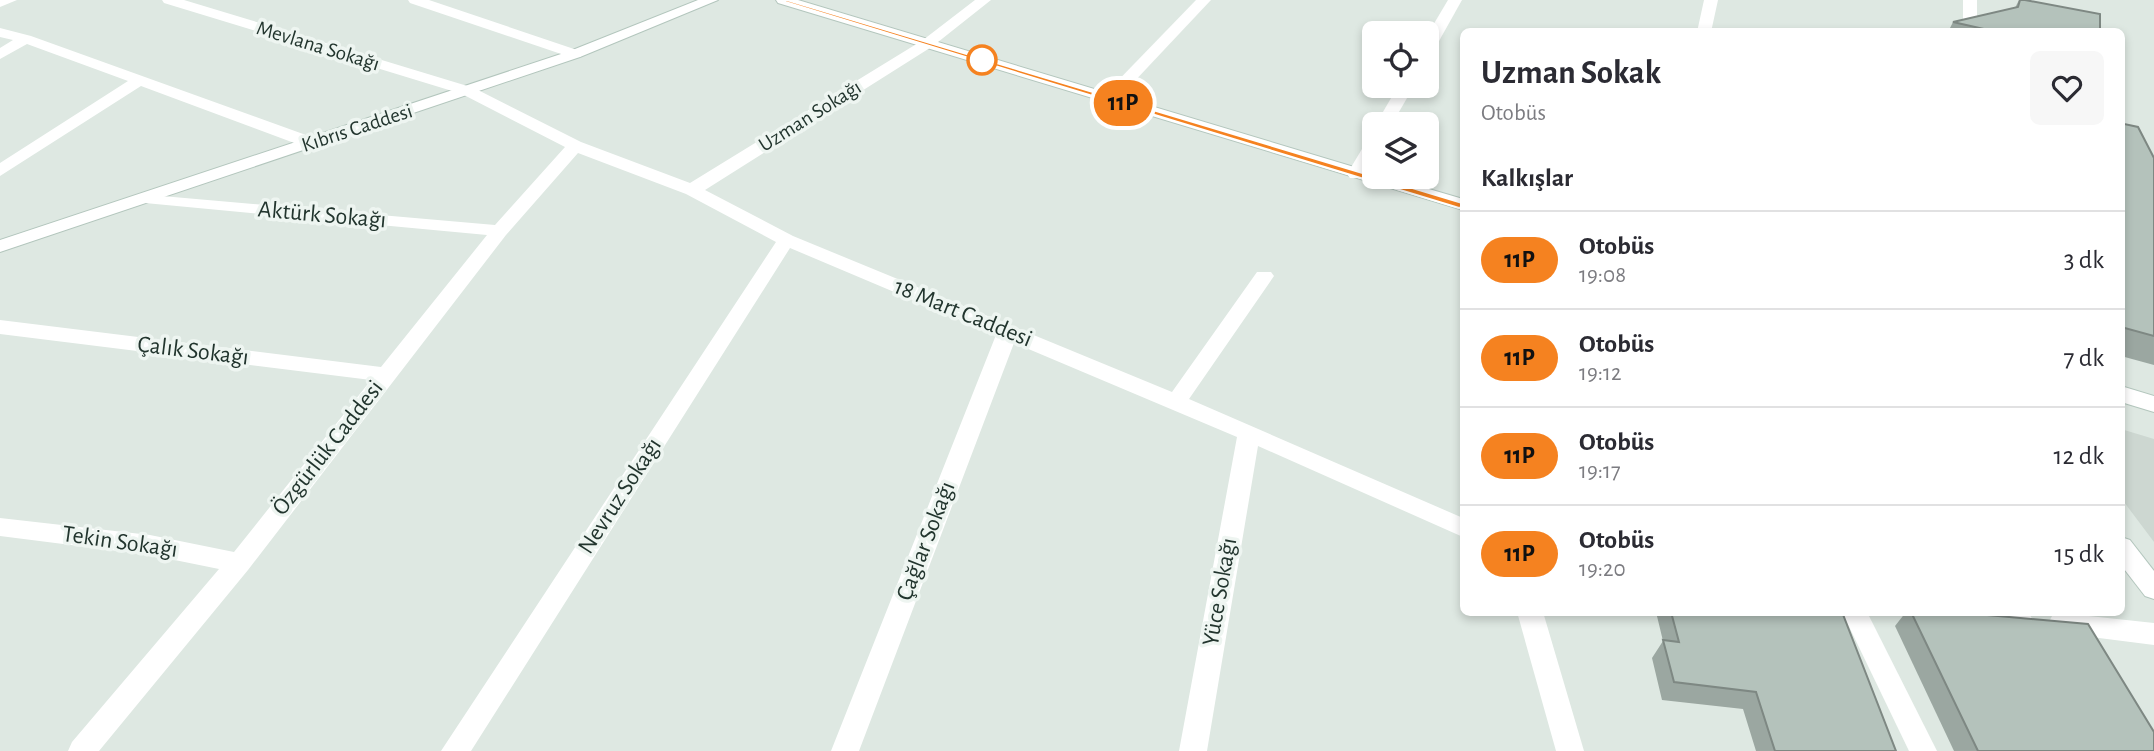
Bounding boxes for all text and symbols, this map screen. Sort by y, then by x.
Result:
street label: Mevlana Sokağı [254,17,382,75]
map controls [1362,21,1439,189]
button: locate [1362,21,1439,98]
unlabelled marker [967,45,997,75]
button: heart [2030,51,2104,125]
text: Uzman Sokak [1481,57,1661,90]
street label: Uzman Sokağı [755,76,865,156]
line badge: 11P [1083,80,1163,126]
text: 11P [1108,91,1138,115]
street label: Kıbrıs Caddesi [299,100,415,156]
text: Otobüs [1481,102,1546,125]
button: layers [1362,112,1439,189]
text: Kalkışlar [1481,165,1573,191]
street label: Aktürk Sokağı [257,197,387,233]
text: Otobüs [1579,233,1654,259]
text: 3 dk [2064,247,2104,273]
text: 11P [1504,248,1535,272]
text: 19:08 [1579,264,1626,287]
street label: 18 Mart Caddesi [891,274,1035,352]
text: Otobüs [1579,331,1654,357]
street label: Çalık Sokağı [136,332,250,370]
text: 7 dk [2064,345,2104,371]
text: 11P [1504,346,1535,370]
text: 19:12 [1579,362,1621,385]
street label: Özgürlük Caddesi [267,375,388,520]
text: Otobüs [1579,429,1654,455]
street label: Nevruz Sokağı [574,434,666,558]
text: 12 dk [2054,443,2104,469]
text: 11P [1504,444,1535,468]
text: 19:17 [1579,460,1621,483]
street label: Çağlar Sokağı [892,478,960,604]
street label: Tekin Sokağı [61,522,179,562]
text: Otobüs [1579,527,1654,553]
street label: Yüce Sokağı [1199,536,1241,648]
text: 15 dk [2055,541,2104,567]
text: 11P [1504,542,1535,566]
text: 19:20 [1579,558,1626,581]

